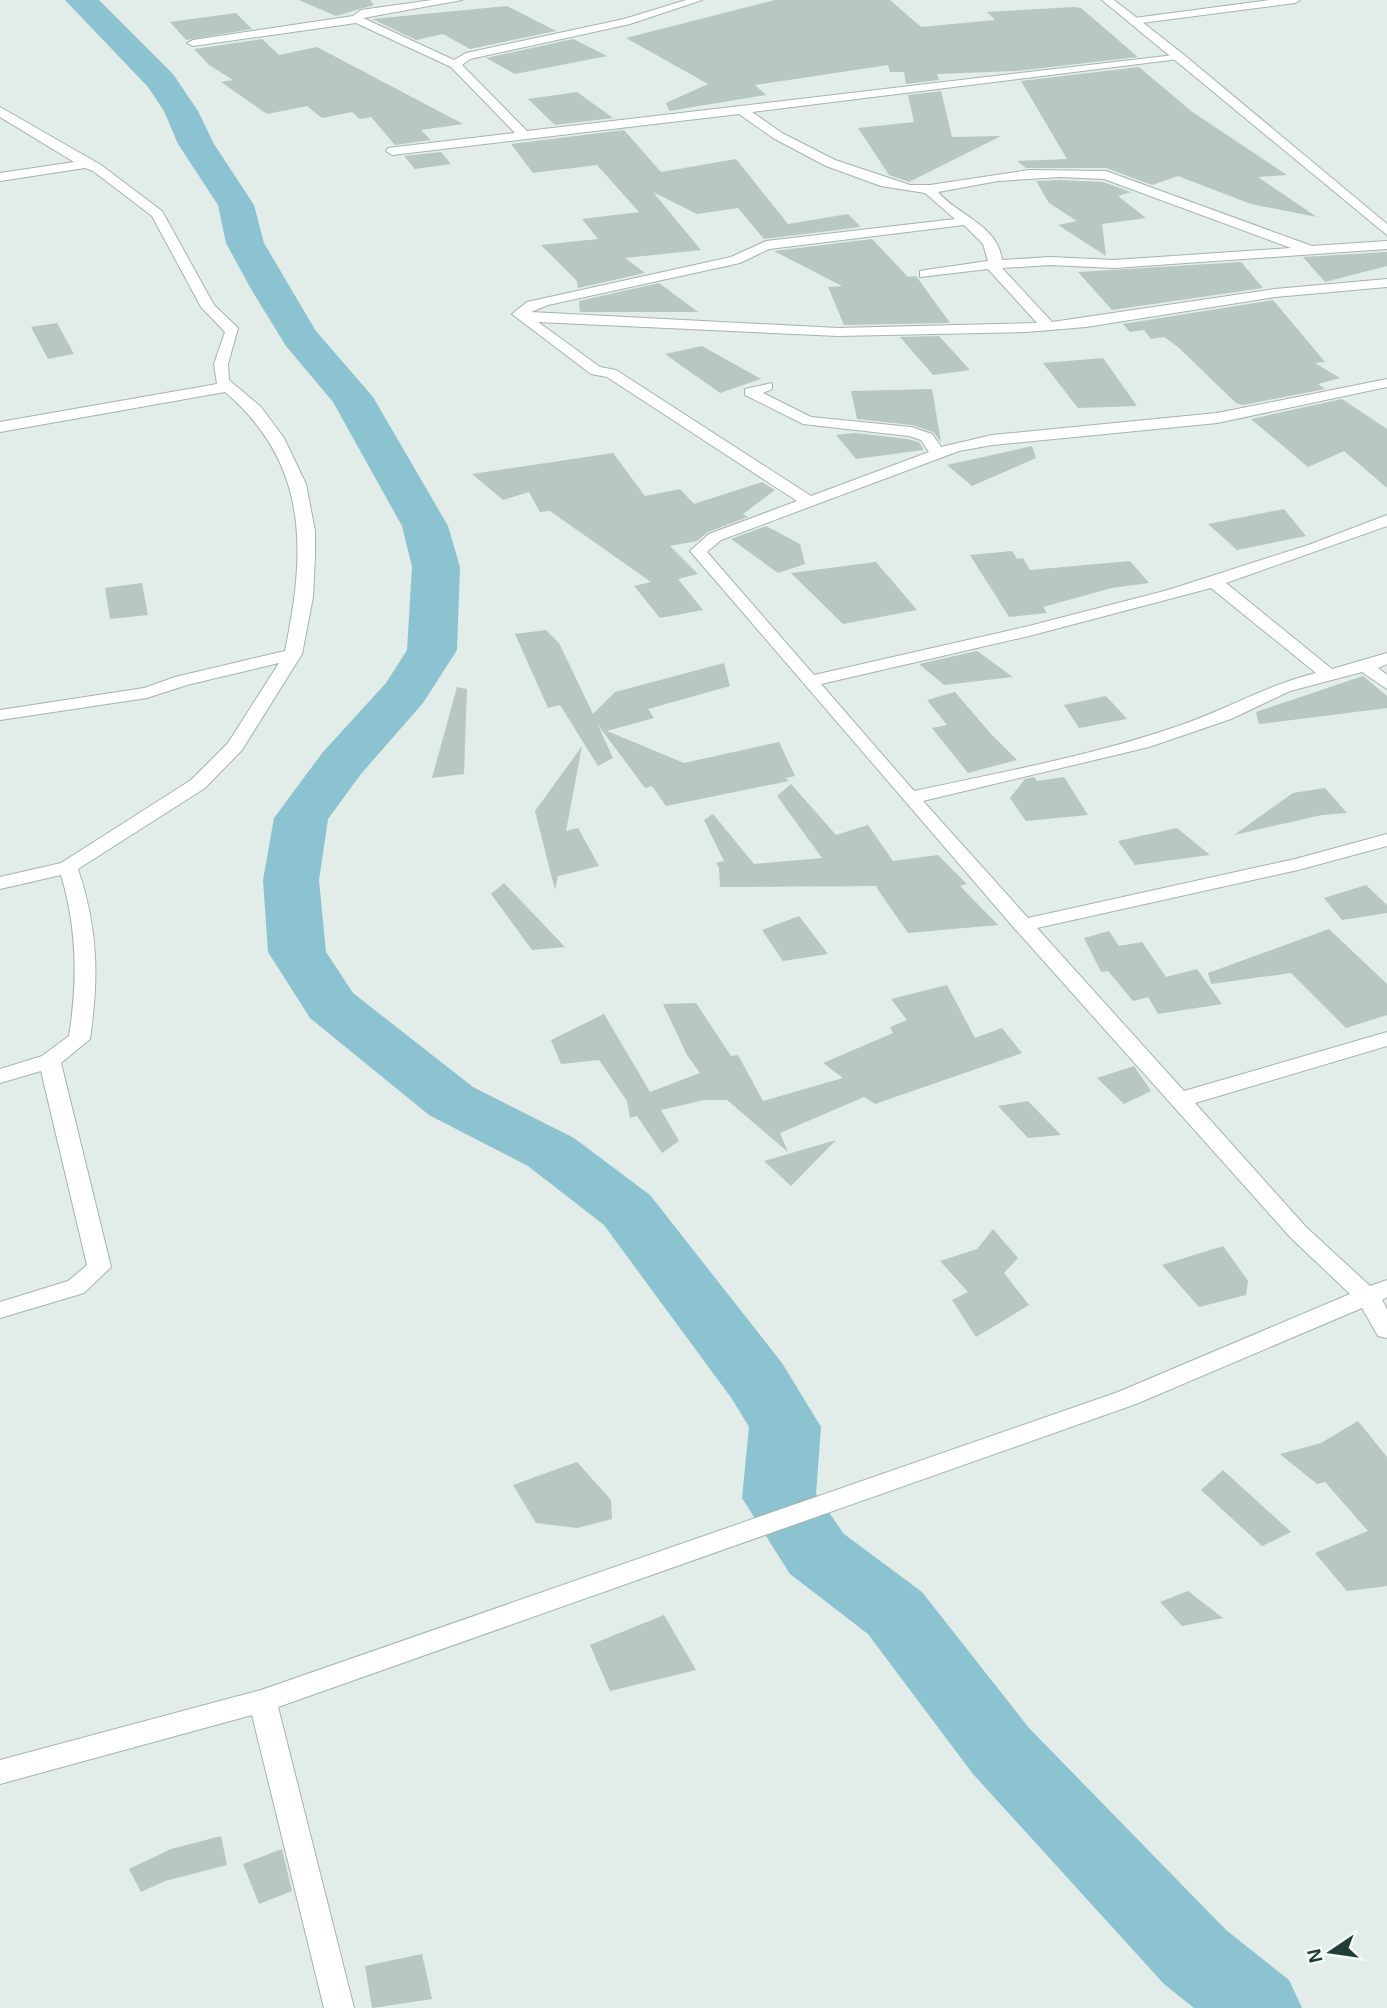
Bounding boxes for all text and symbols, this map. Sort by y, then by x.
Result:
north arrow [1296,1917,1366,1987]
text: N [1303,1947,1327,1965]

